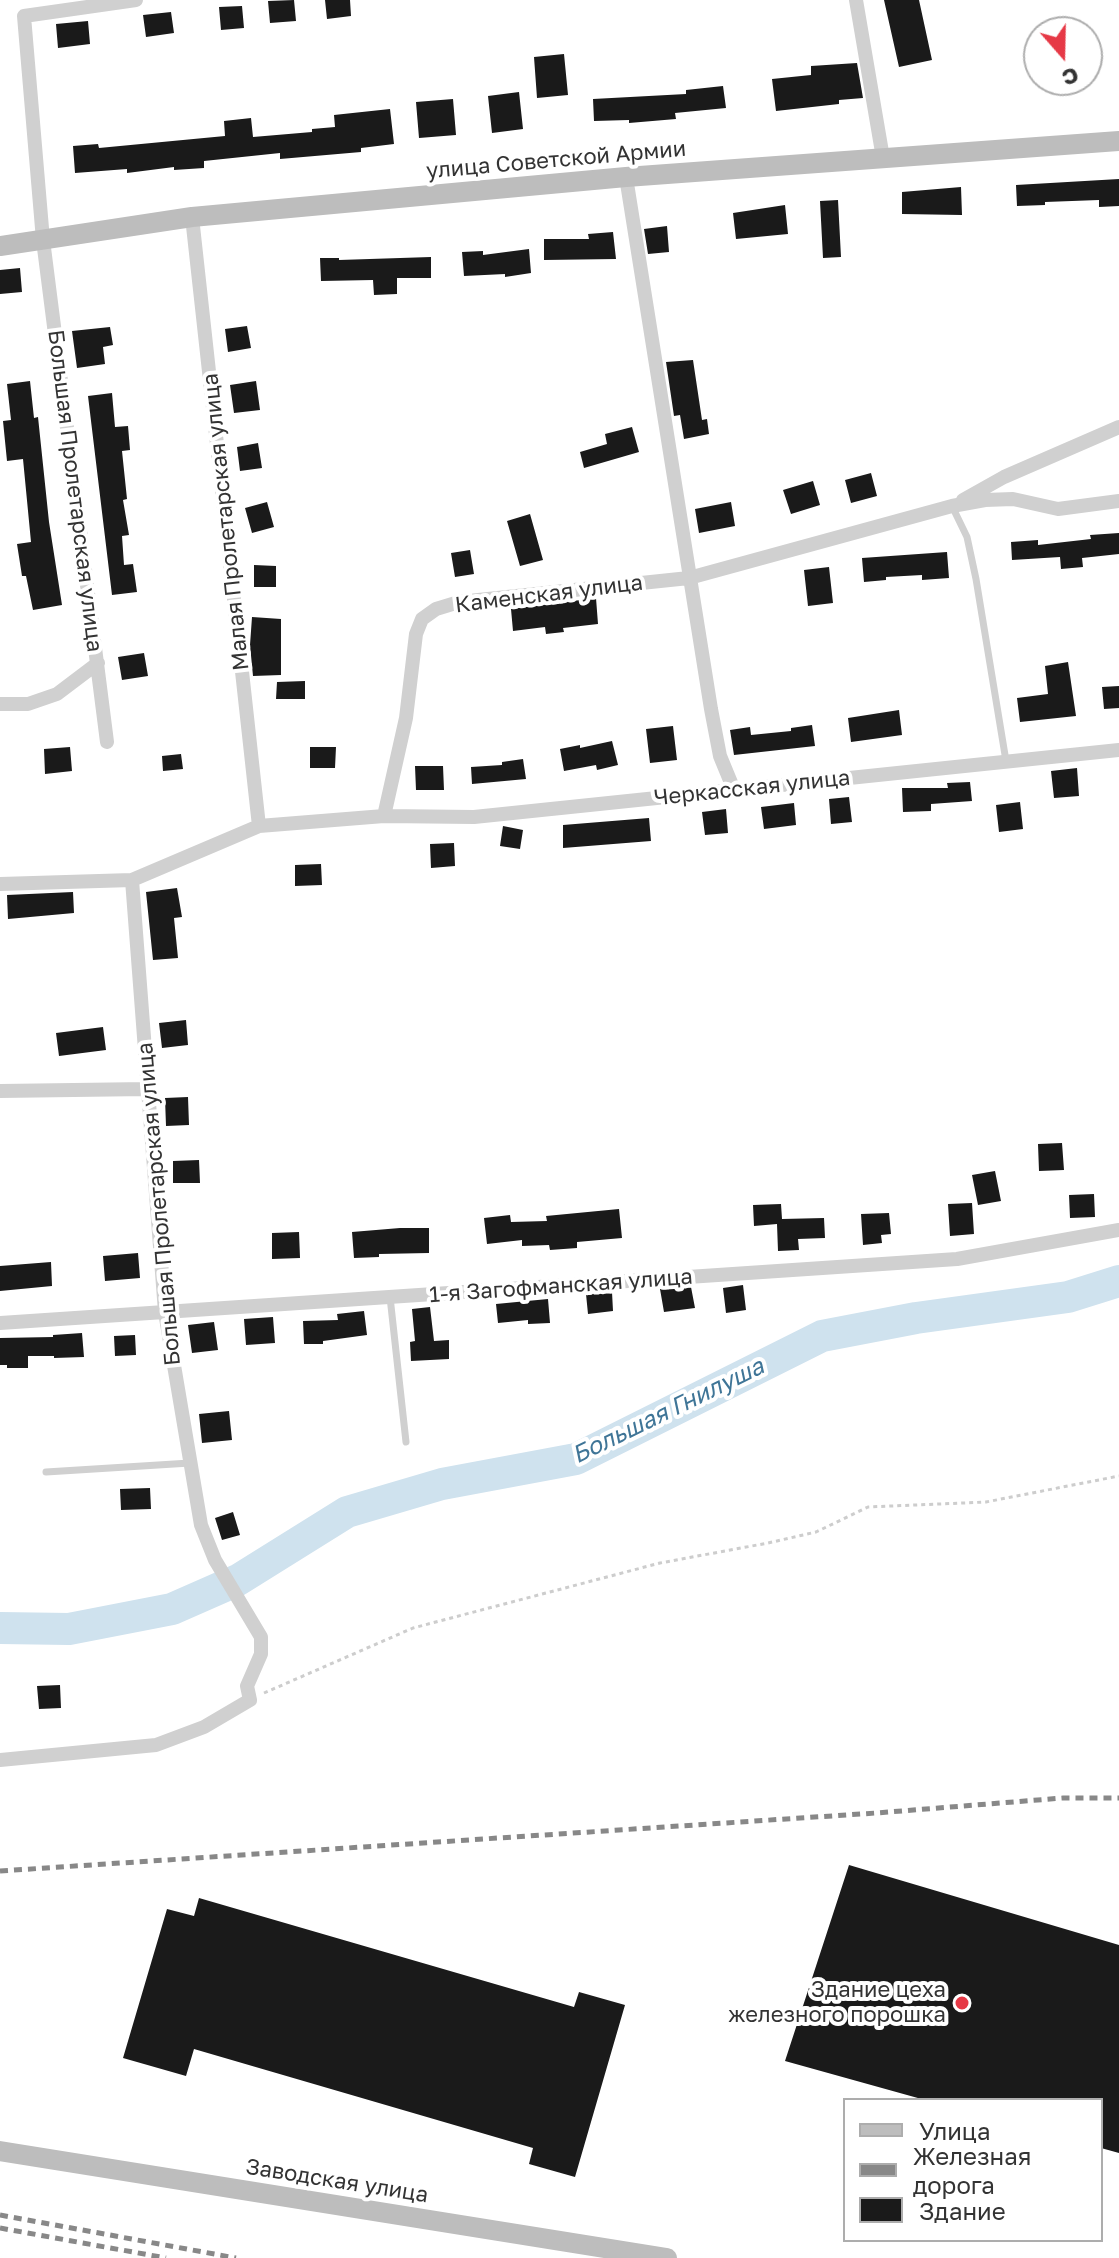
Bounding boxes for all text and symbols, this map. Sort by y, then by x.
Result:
north arrow [1023,16,1103,96]
text: С [1059,62,1083,93]
street label: улица Советской Армии [425,135,687,185]
street label: Большая Пролетарская улица [42,328,108,654]
street label: Малая Пролетарская улица [197,372,255,672]
street label: Каменская улица [454,569,644,619]
street label: Черкасская улица [653,765,851,811]
street label: Большая Пролетарская улица [132,1041,186,1367]
street label: 1-я Загофманская улица [428,1264,694,1308]
water label: Большая Гнилуша [567,1352,769,1470]
place label: Здание цеха железного порошка [728,1977,946,2028]
marker: Здание цеха железного порошка [953,1994,971,2012]
legend [843,2098,1103,2242]
text: Улица [919,2116,991,2145]
text: Железная дорога [913,2141,1031,2199]
street label: Заводская улица [244,2154,430,2208]
text: Здание [919,2196,1006,2225]

